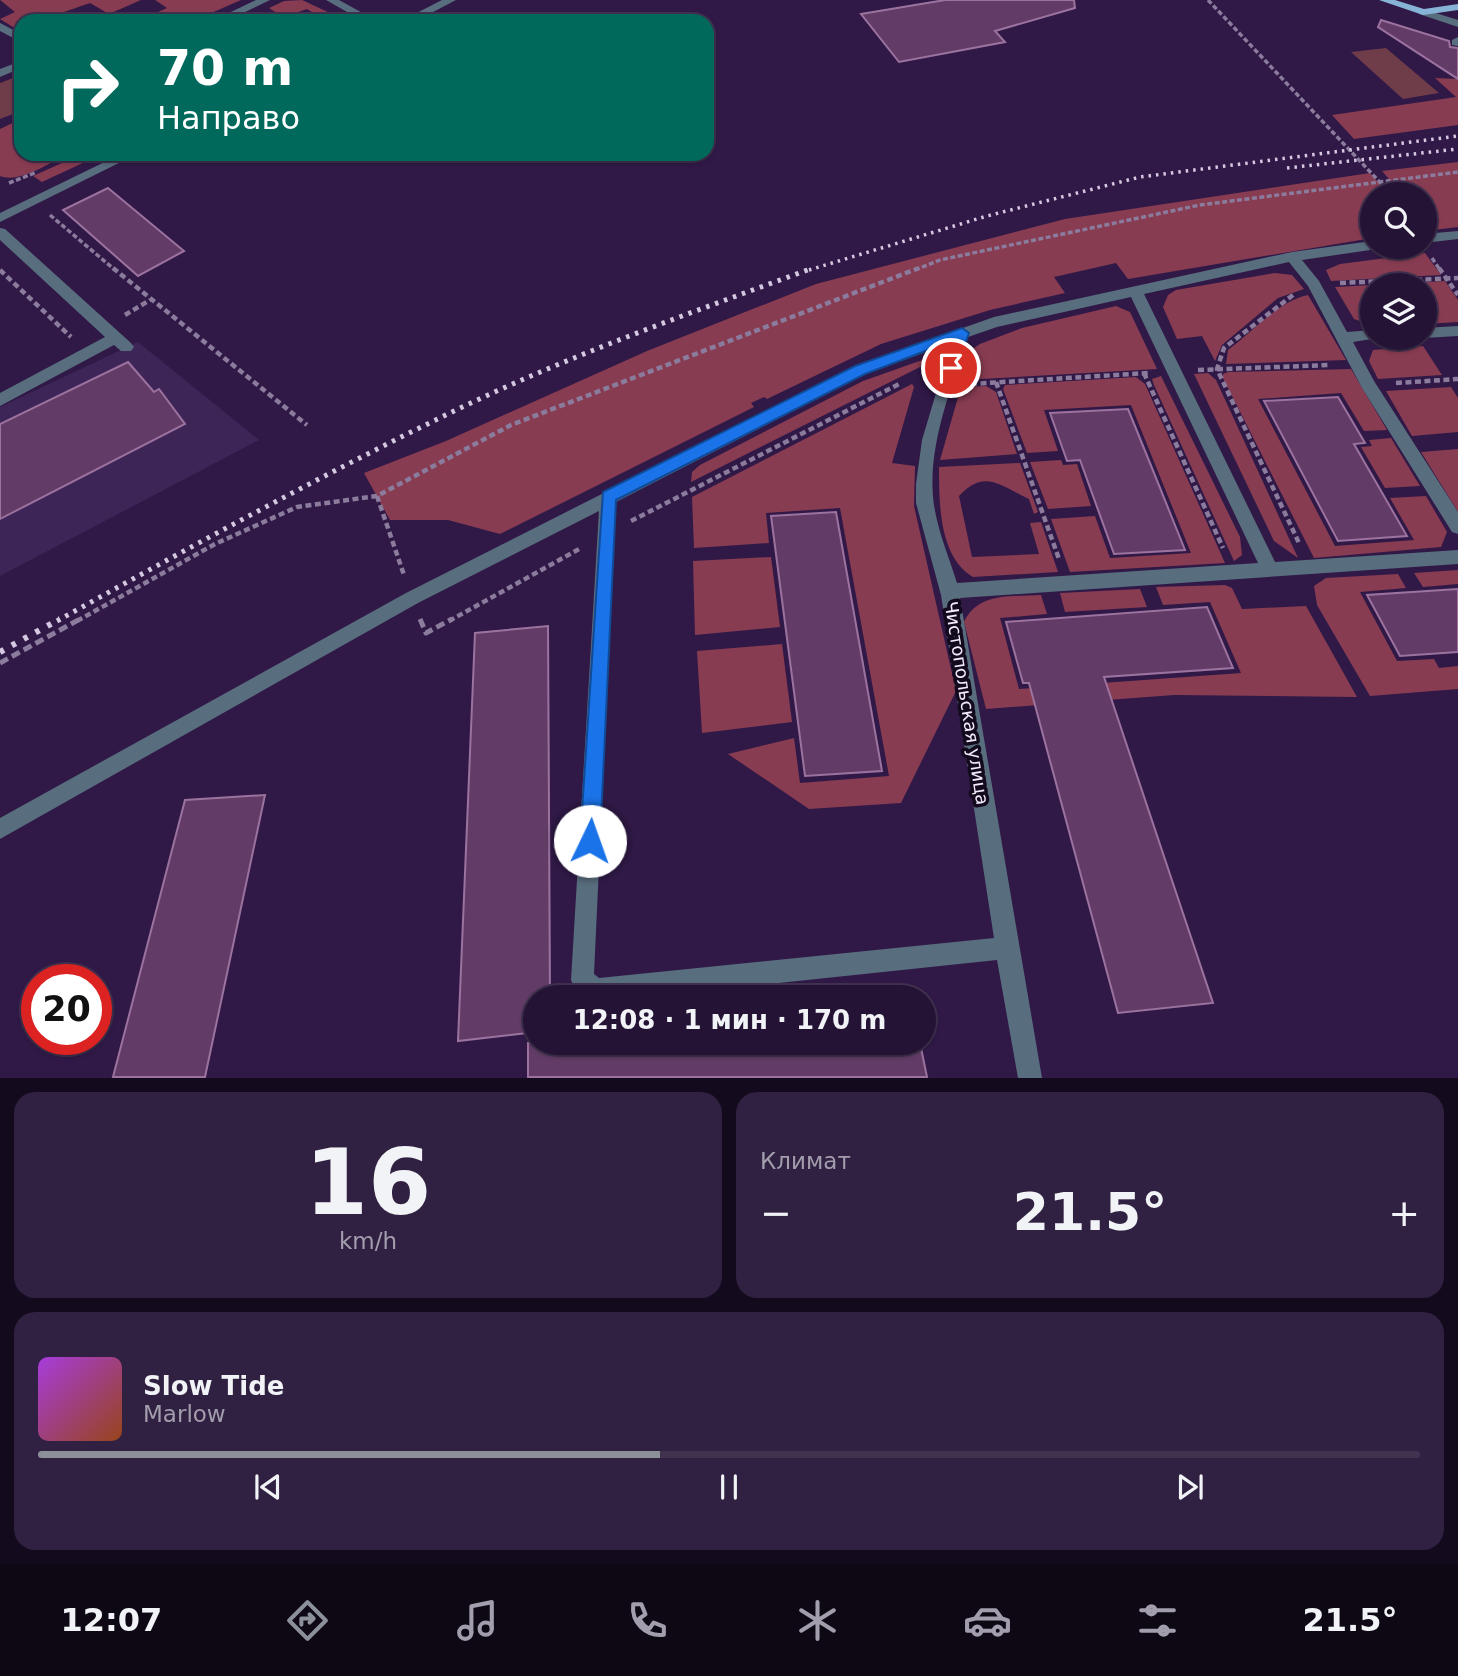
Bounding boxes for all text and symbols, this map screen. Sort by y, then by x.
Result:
text: 70 m [157,40,293,97]
icon: right [42,42,133,133]
text: Направо [157,99,300,137]
map controls [1360,182,1437,350]
button: search [1360,182,1437,259]
button: layers [1360,273,1437,350]
pin [921,338,981,398]
icon: arrive [932,349,970,387]
street label: Чистопольская улица [941,600,993,806]
position arrow [553,804,627,878]
speed limit sign: 20 [21,964,112,1055]
text: 12:08 · 1 мин · 170 m [573,1005,886,1035]
text: 16 [305,1130,431,1235]
text: Климат [760,1148,851,1174]
text: 21.5° [1013,1182,1167,1242]
text: − [760,1191,792,1235]
text: + [1388,1191,1420,1235]
text: km/h [339,1228,397,1254]
text: Slow Tide [143,1371,284,1401]
text: Marlow [143,1401,226,1427]
icon: previous [249,1468,287,1506]
icon: pause [710,1468,748,1506]
icon: next [1171,1468,1209,1506]
icon: directions [283,1596,332,1645]
icon: music [453,1596,502,1645]
icon: phone [623,1596,672,1645]
icon: climate [793,1596,842,1645]
icon: car [963,1596,1012,1645]
icon: filters [1133,1596,1182,1645]
text: 12:07 [60,1601,162,1639]
text: 21.5° [1303,1601,1397,1639]

